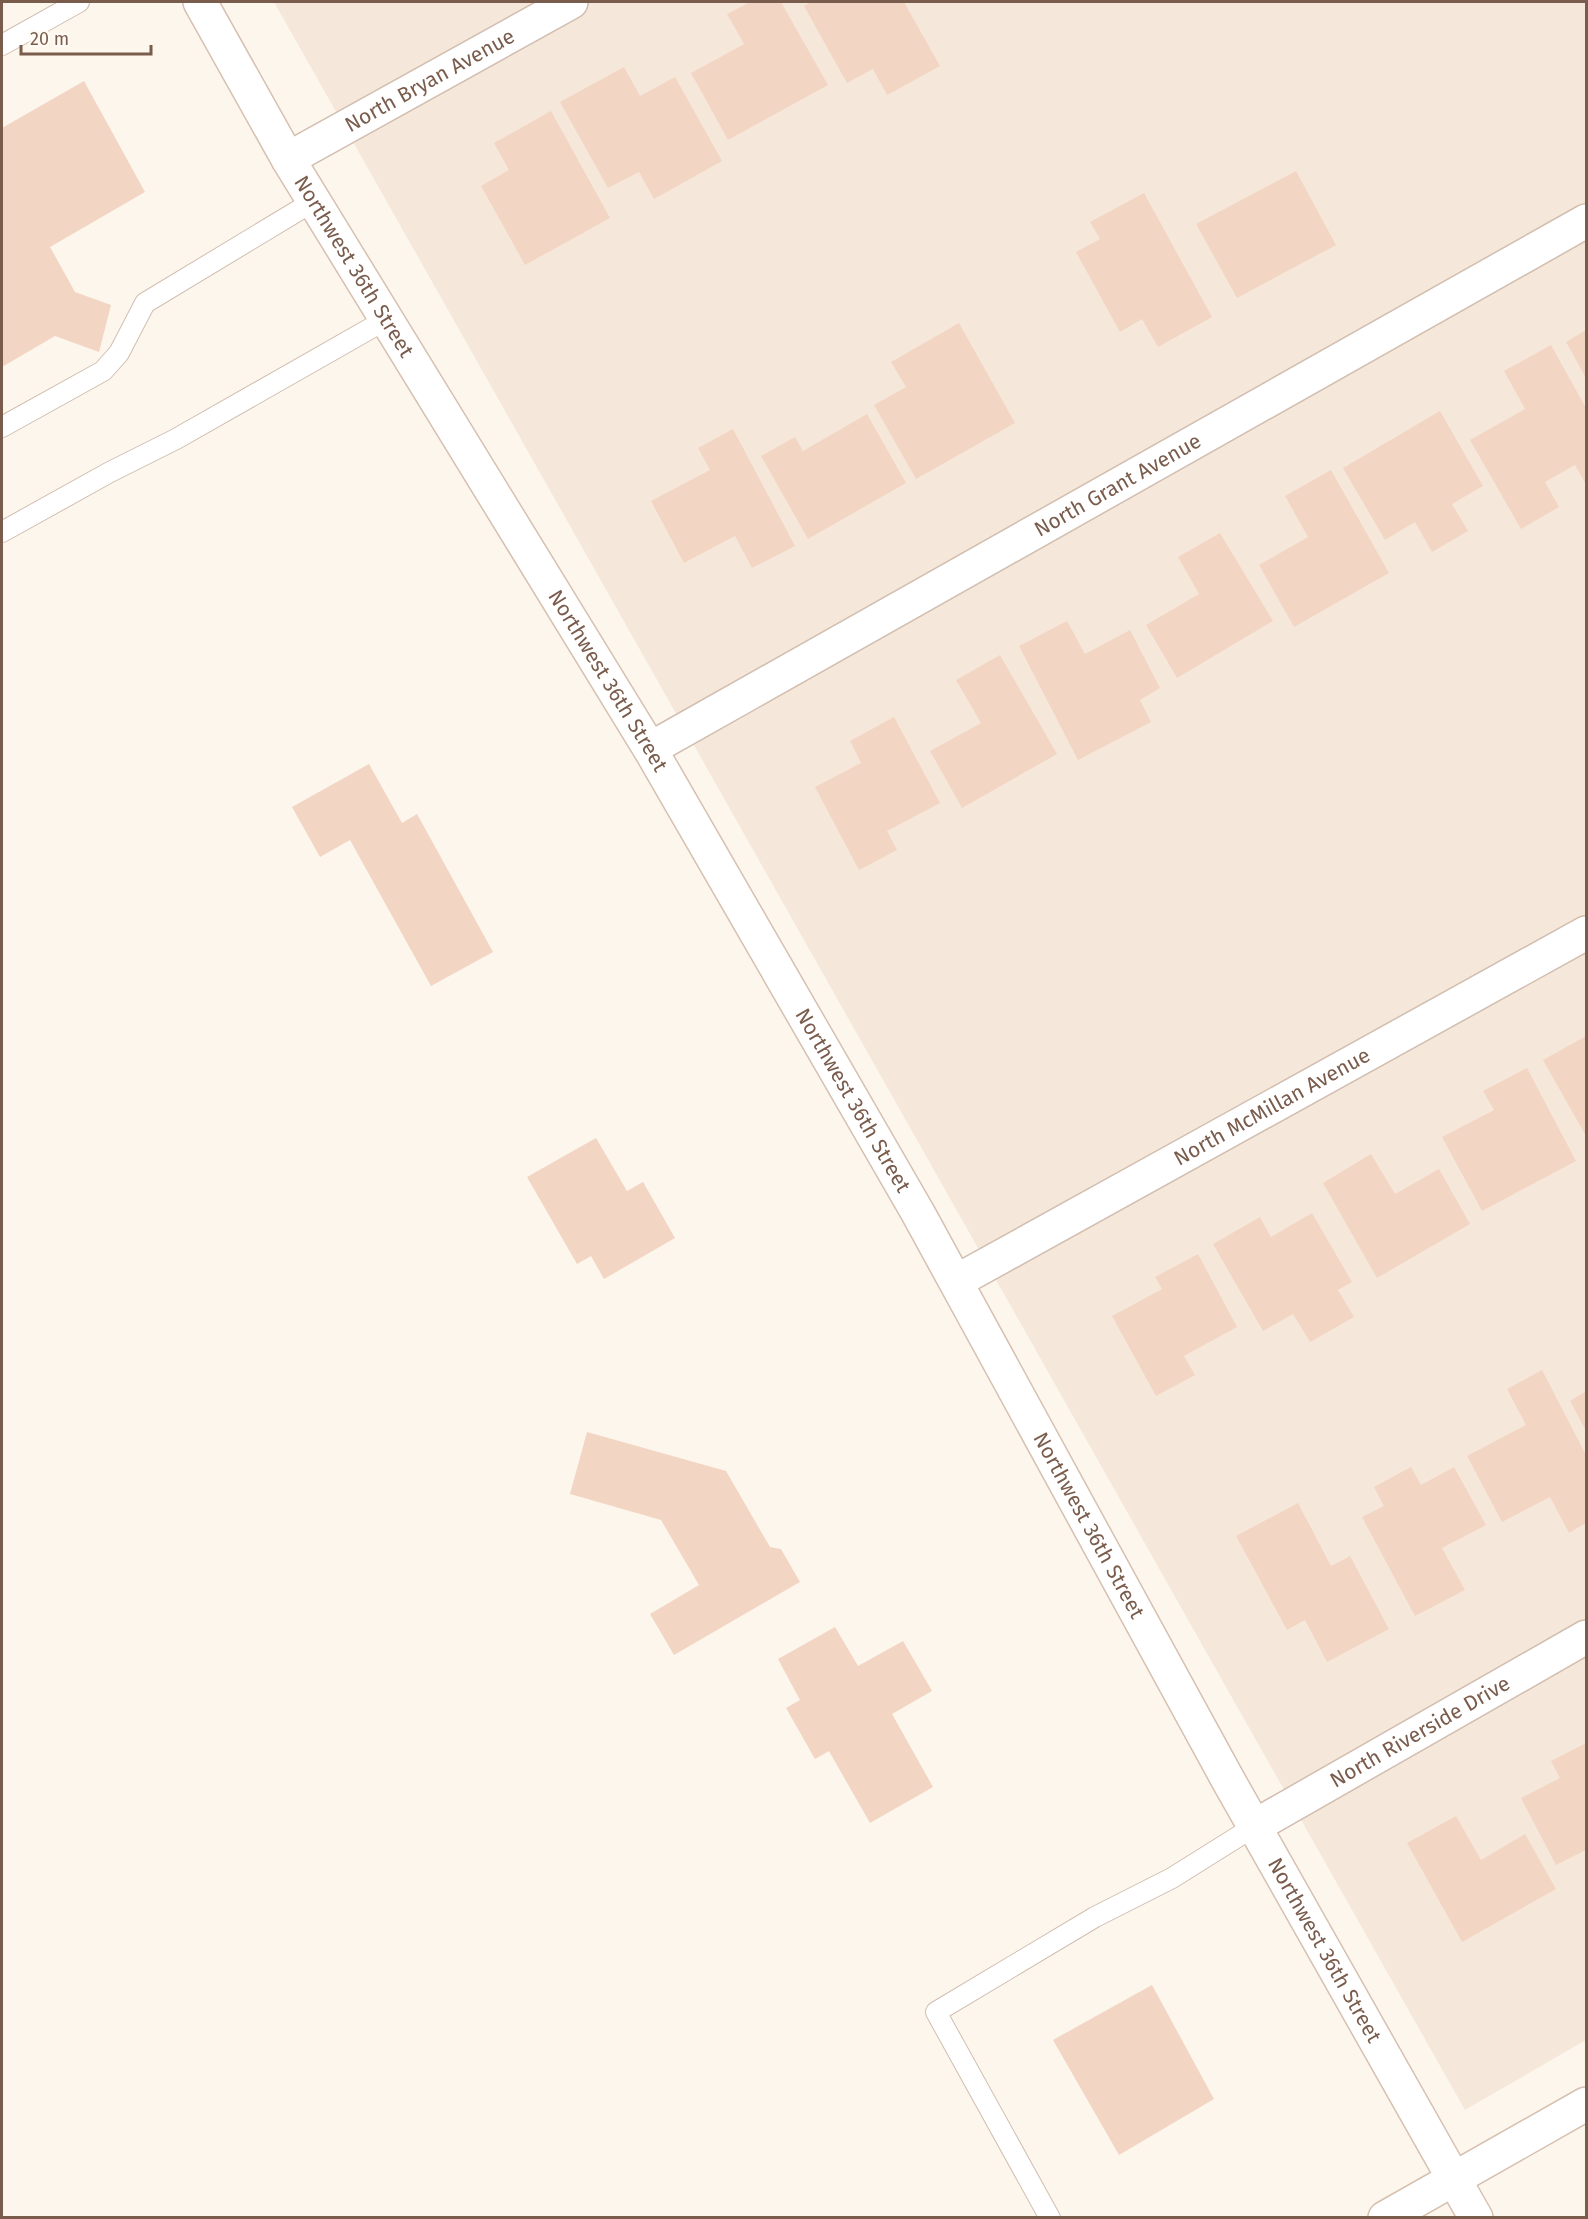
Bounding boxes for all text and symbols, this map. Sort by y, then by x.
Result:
scale bar [21,18,152,56]
street label: North Bryan Avenue [340,23,519,138]
text: 20 m [30,28,69,50]
street label: Northwest 36th Street [288,171,420,362]
street label: North Grant Avenue [1030,428,1206,543]
street label: Northwest 36th Street [543,585,673,777]
street label: Northwest 36th Street [790,1004,917,1197]
street label: North McMillan Avenue [1169,1042,1375,1171]
street label: Northwest 36th Street [1027,1428,1150,1623]
street label: North Riverside Drive [1325,1670,1515,1793]
street label: Northwest 36th Street [1262,1853,1387,2048]

